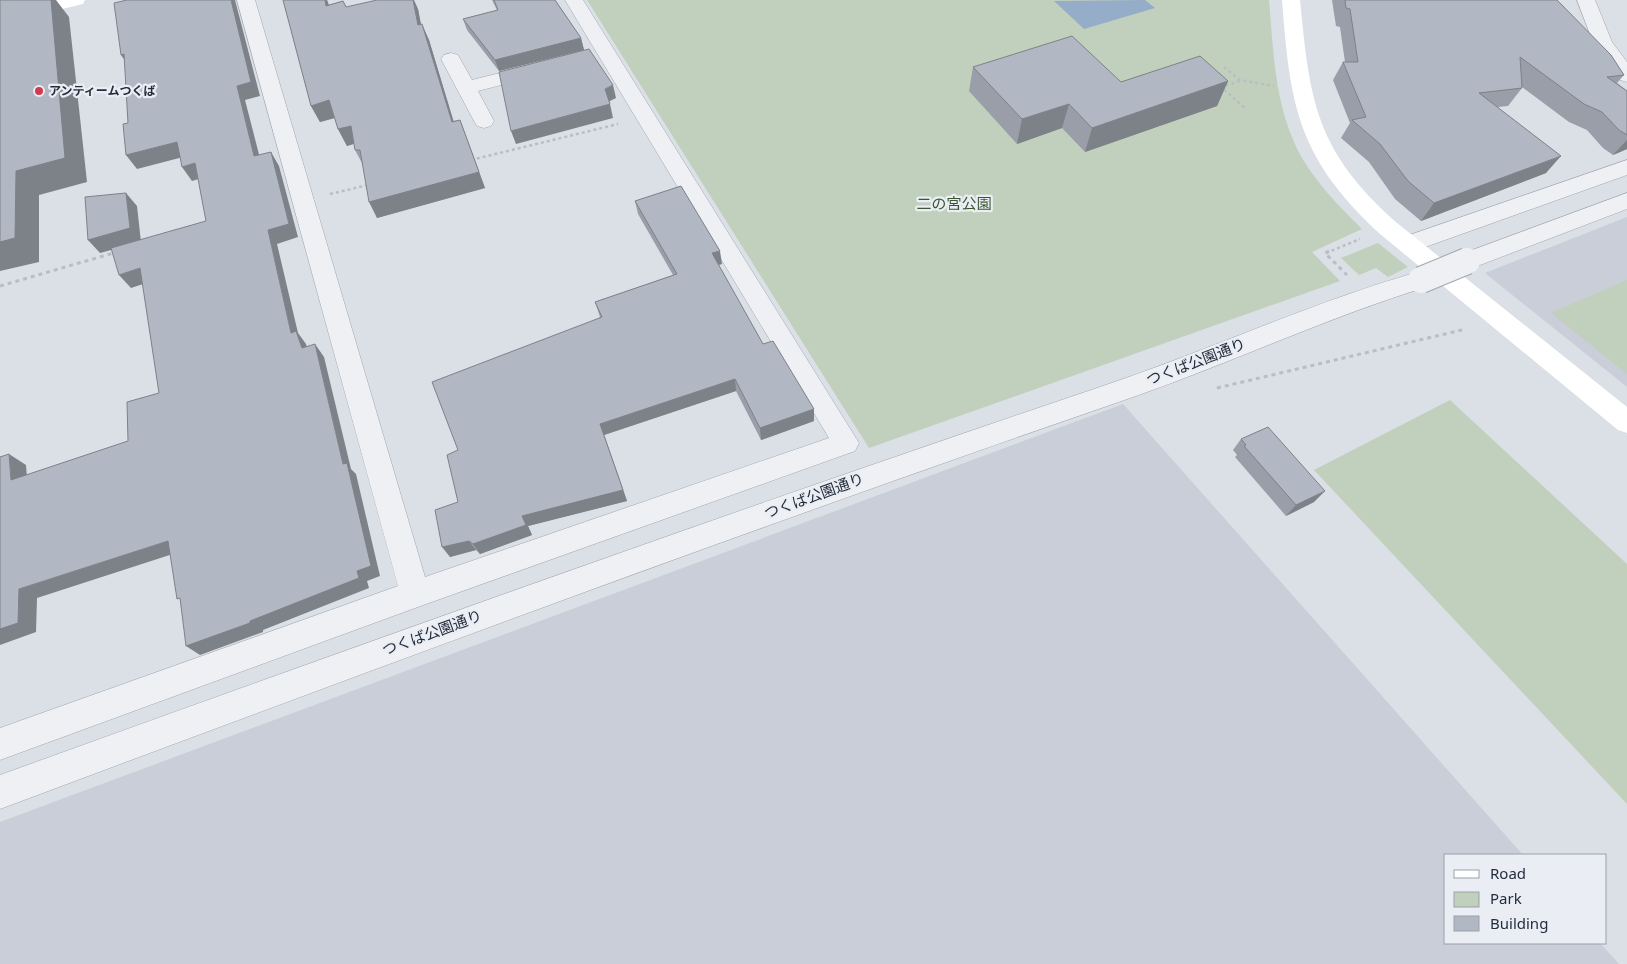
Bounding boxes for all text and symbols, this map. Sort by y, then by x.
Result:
place label: アンティームつくば [49,82,155,99]
marker: アンティームつくば [33,85,45,97]
park label: 二の宮公園 [916,193,992,213]
street label: つくば公園通り [1143,333,1248,389]
street label: つくば公園通り [761,468,866,522]
street label: つくば公園通り [379,605,484,659]
legend [1444,854,1607,944]
text: Road [1490,863,1526,883]
text: Park [1490,888,1522,908]
text: Building [1490,913,1548,933]

